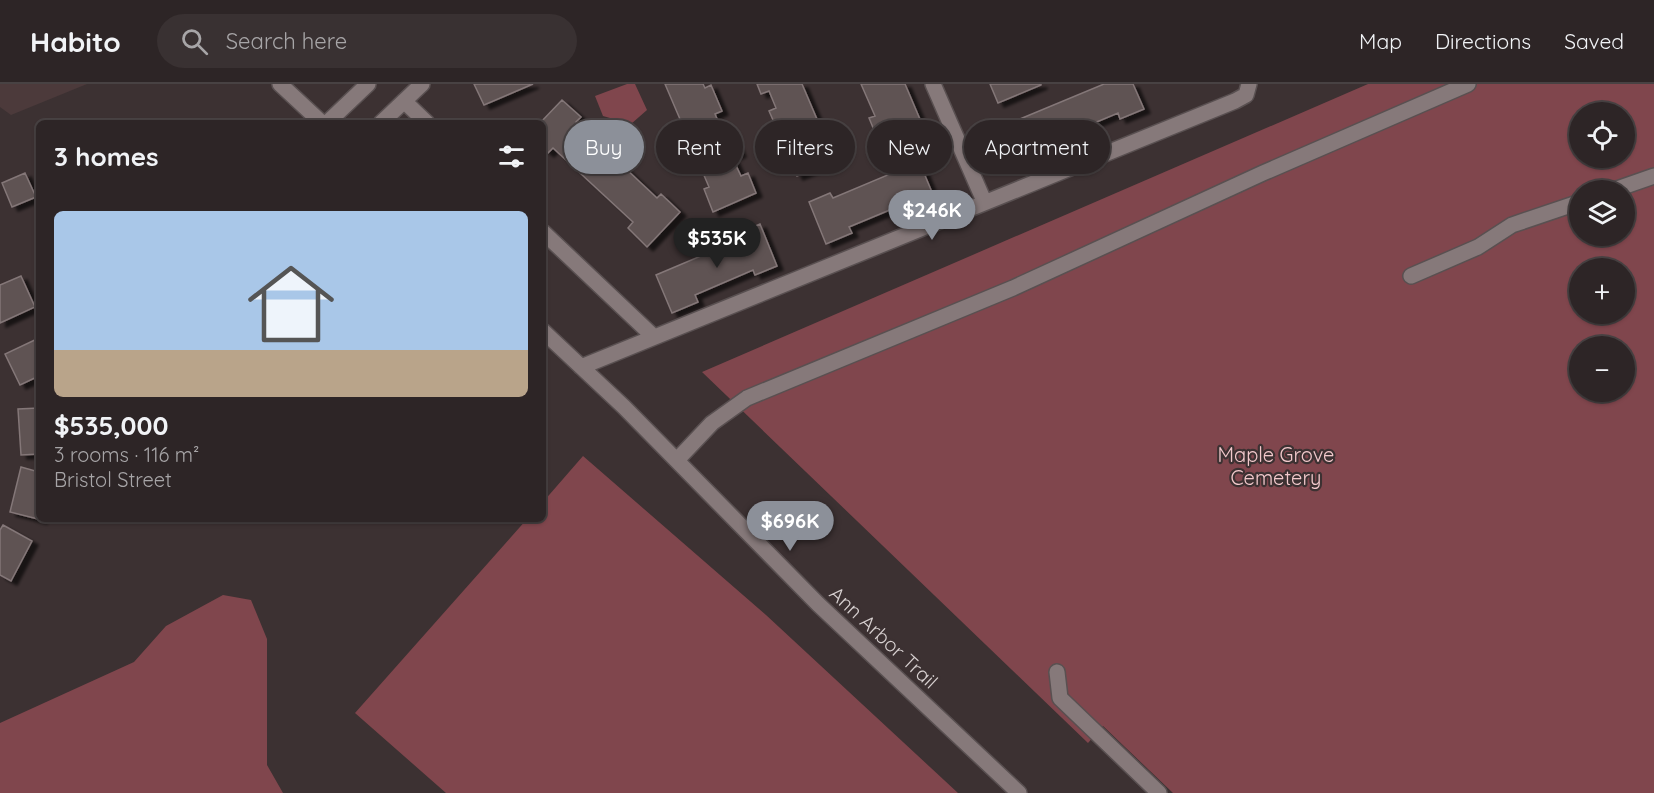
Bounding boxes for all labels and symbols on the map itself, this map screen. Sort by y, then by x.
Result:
pin: $246K [890,190,974,241]
pin: $535K [675,218,759,269]
park label: Maple Grove Cemetery [1218,442,1334,490]
pin: $696K [748,501,832,552]
street label: Ann Arbor Trail [825,581,943,693]

